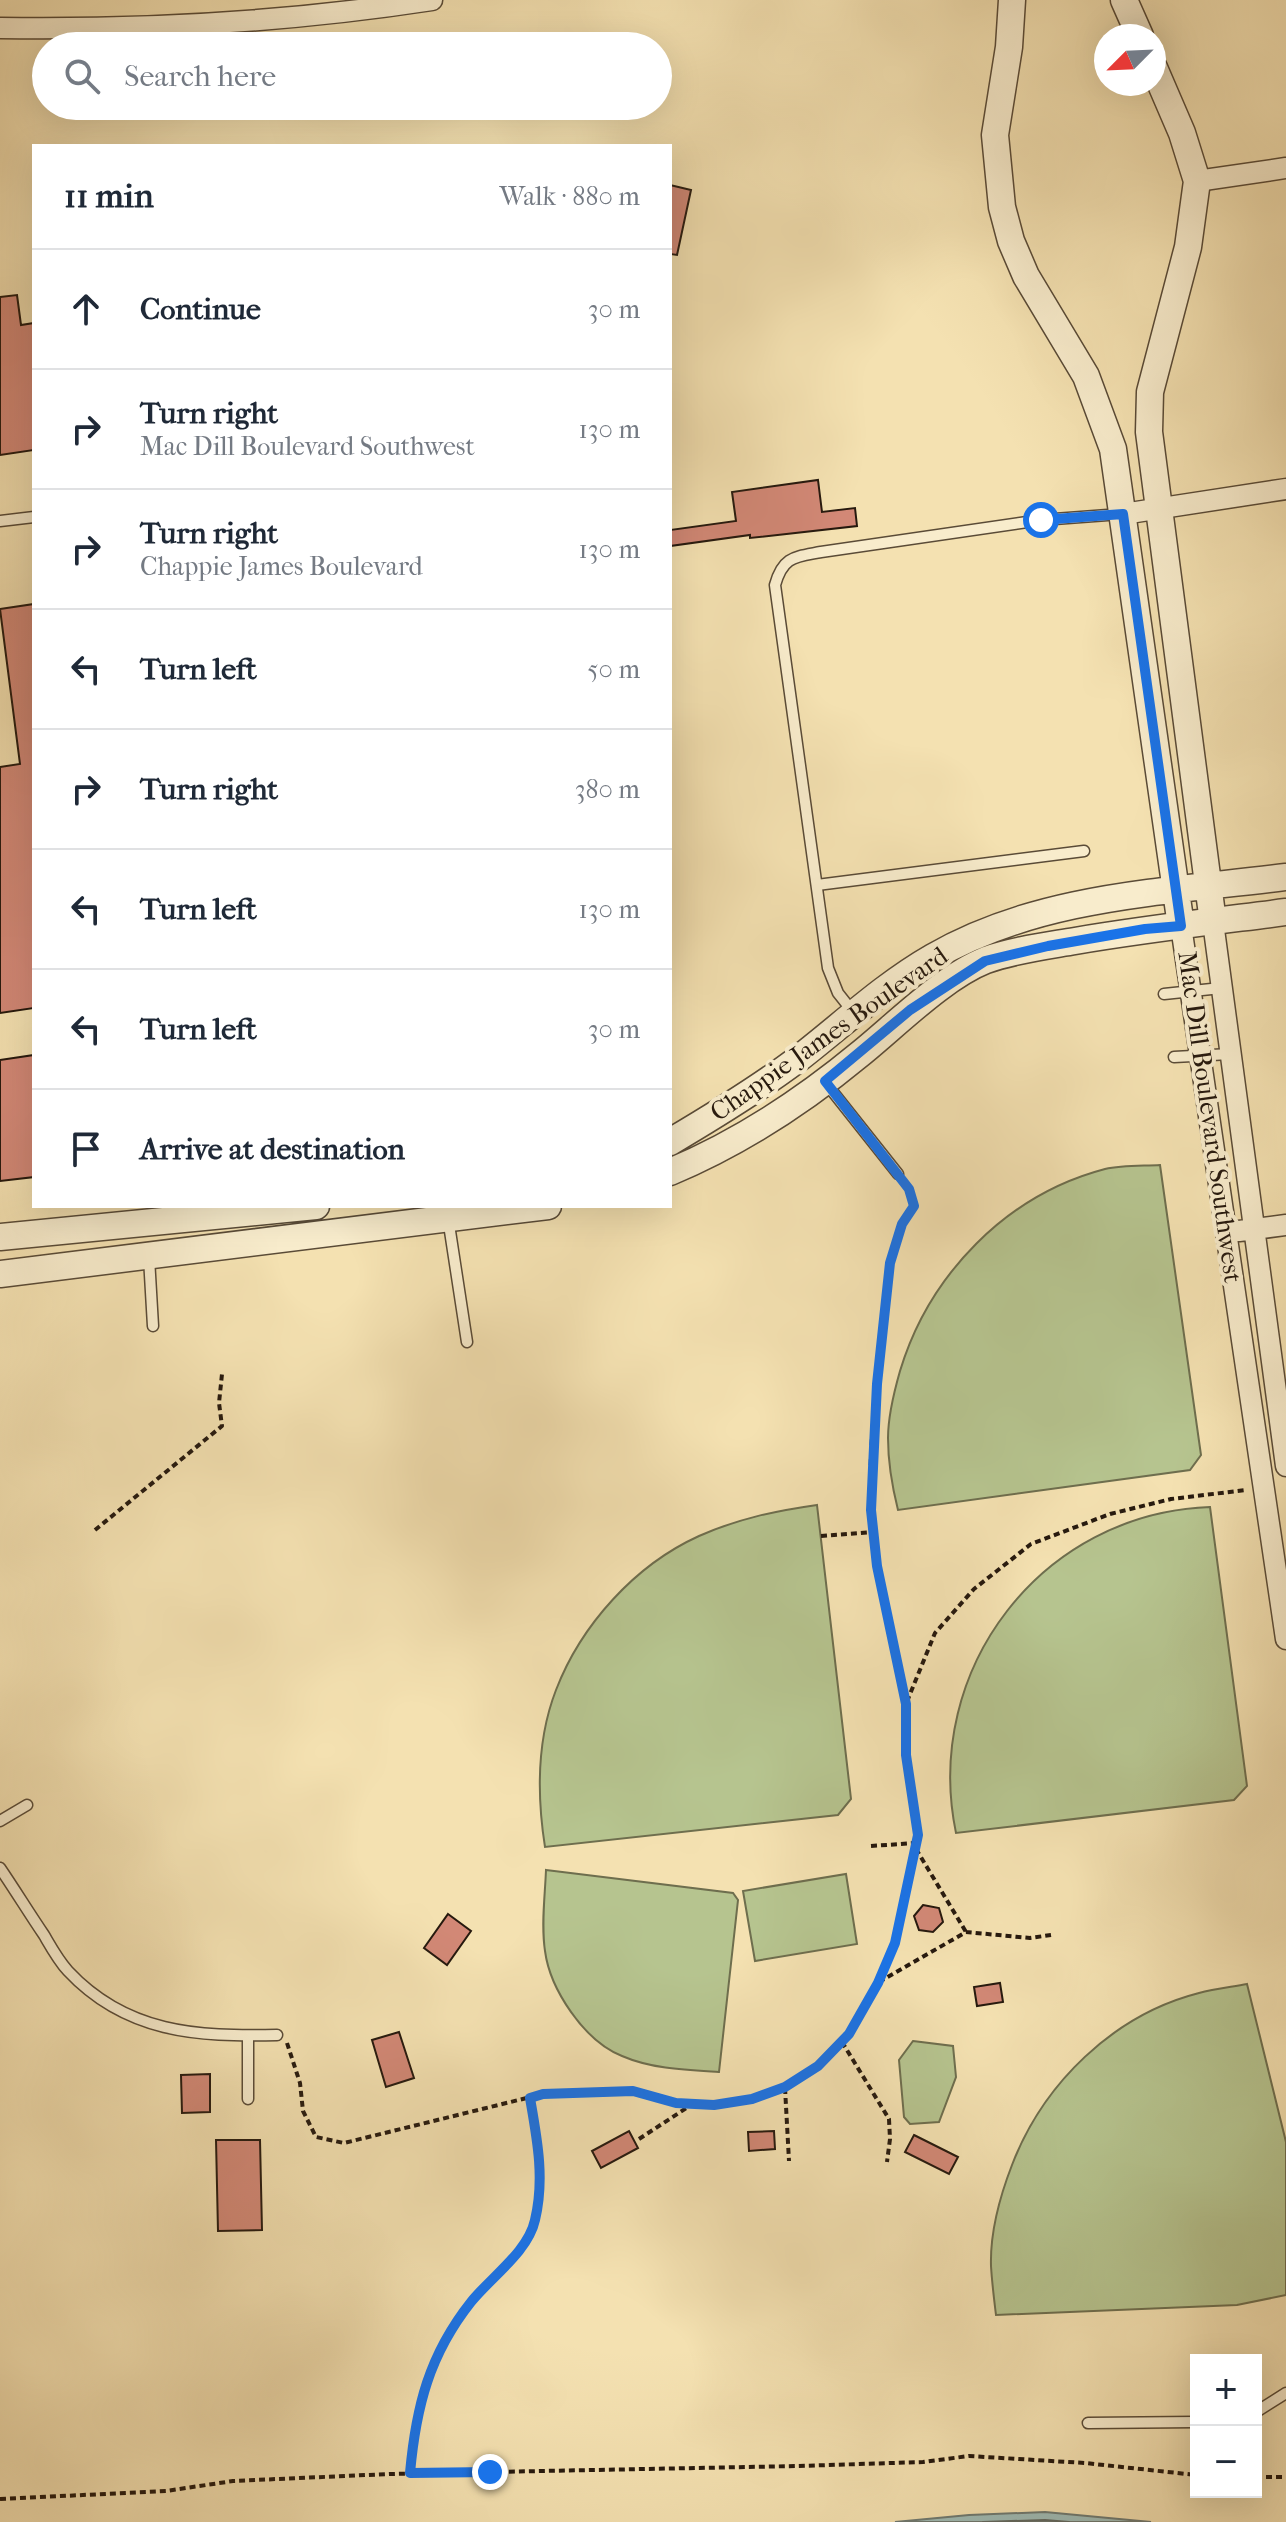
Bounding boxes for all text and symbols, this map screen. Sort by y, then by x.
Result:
north arrow [1094,24,1166,96]
search box [32,32,672,120]
icon: search [60,54,104,98]
text: Search here [124,59,276,94]
text: 11 min [64,176,154,216]
text: Walk · 880 m [500,181,640,212]
icon: ahead [64,287,108,331]
text: Continue [140,292,261,327]
text: 30 m [588,294,640,325]
text: Turn right [140,396,278,431]
icon: right [64,407,108,451]
text: 130 m [579,414,640,445]
text: Mac Dill Boulevard Southwest [140,431,475,462]
route start [1023,502,1059,538]
text: Turn right [140,516,278,551]
icon: right [64,527,108,571]
text: 130 m [579,534,640,565]
text: Chappie James Boulevard [140,551,423,582]
icon: left [64,647,108,691]
text: Turn left [140,652,257,687]
text: 50 m [587,654,640,685]
icon: right [64,767,108,811]
text: Turn right [140,772,278,807]
text: 380 m [575,774,640,805]
icon: left [64,887,108,931]
text: Turn left [140,892,257,927]
text: 130 m [579,894,640,925]
street label: Chappie James Boulevard [704,940,954,1128]
street label: Mac Dill Boulevard Southwest [1171,949,1249,1286]
icon: left [64,1007,108,1051]
text: Turn left [140,1012,257,1047]
text: 30 m [588,1014,640,1045]
icon: arrive [64,1127,108,1171]
text: Arrive at destination [140,1132,405,1167]
map controls [1190,2354,1262,2498]
button: + [1190,2354,1262,2426]
button: − [1190,2426,1262,2498]
route end [472,2454,508,2490]

